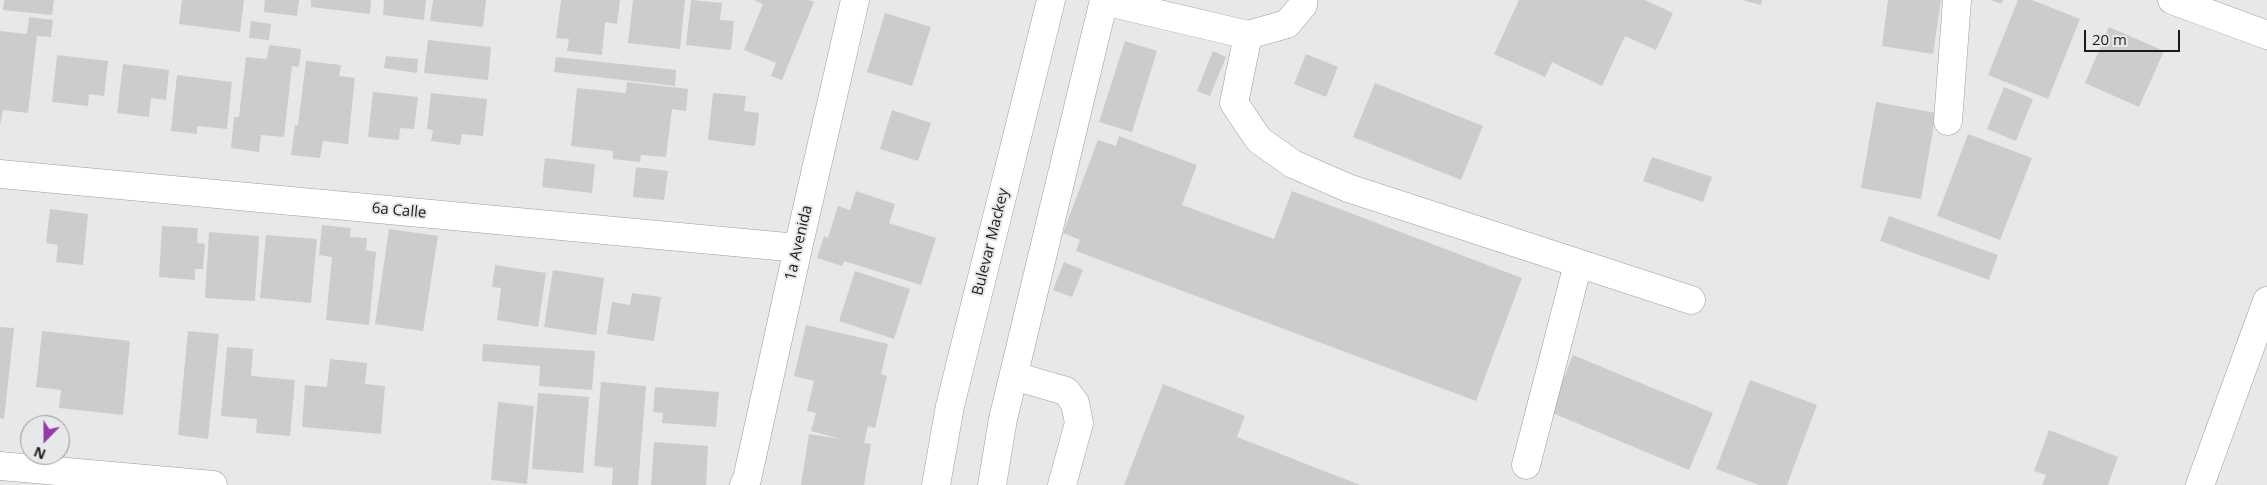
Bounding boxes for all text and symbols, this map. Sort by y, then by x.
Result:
scale bar [2087,20,2183,52]
text: 20 m [2092,29,2127,49]
street label: Bulevar Mackey [969,187,1013,297]
street label: 6a Calle [371,200,427,222]
street label: 1a Avenida [782,204,816,282]
north arrow [20,415,70,465]
text: N [31,443,48,464]

